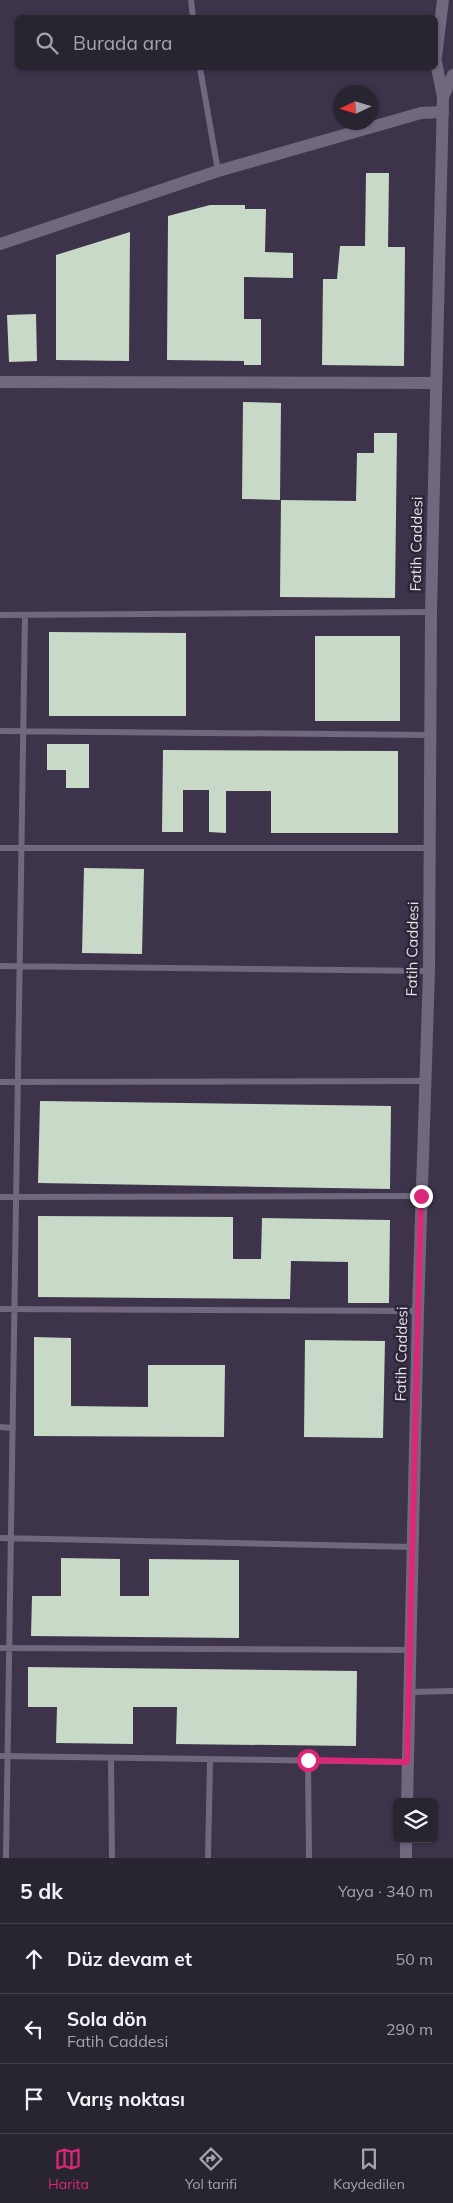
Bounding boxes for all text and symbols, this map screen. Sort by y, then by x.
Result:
search box [15,15,438,70]
icon: search [33,29,61,57]
text: Burada ara [73,31,172,55]
north arrow [333,85,378,130]
street label: Fatih Caddesi [406,496,426,592]
street label: Fatih Caddesi [402,901,422,997]
route end [410,1185,433,1208]
street label: Fatih Caddesi [391,1306,411,1402]
route start [297,1749,320,1772]
map controls [393,1798,438,1843]
button: layers [393,1798,438,1843]
text: 5 dk [20,1878,63,1904]
text: Yaya · 340 m [338,1881,433,1901]
icon: ahead [20,1945,48,1973]
text: Düz devam et [67,1947,192,1971]
text: 50 m [396,1949,433,1969]
text: Sola dön [67,2007,147,2031]
icon: left [20,2015,48,2043]
text: 290 m [386,2019,433,2039]
text: Fatih Caddesi [67,2031,168,2051]
icon: arrive [20,2085,48,2113]
text: Varış noktası [67,2087,185,2111]
tab: Harita [48,2145,89,2193]
tab: Yol tarifi [185,2145,237,2193]
tab: Kaydedilen [333,2145,405,2193]

